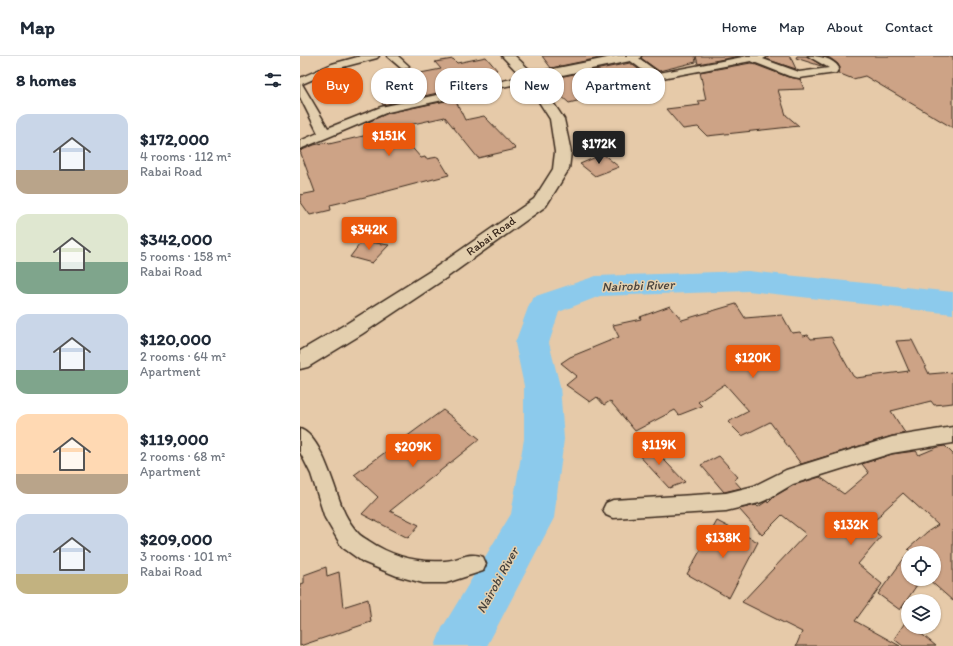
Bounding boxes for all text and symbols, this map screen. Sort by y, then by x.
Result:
text: Map [20,16,55,39]
text: Home [722,19,757,36]
text: Map [779,19,805,36]
text: About [827,19,863,36]
text: Contact [885,19,933,36]
chip: Buy [312,68,363,104]
chip: Rent [371,68,427,104]
chip: Filters [435,68,502,104]
chip: New [510,68,564,104]
chip: Apartment [572,68,665,104]
icon: filters [262,69,284,91]
text: 8 homes [16,70,76,90]
pin: $151K [361,123,417,157]
text: $151K [372,128,406,143]
text: $172,000 [140,129,209,149]
icon: home [48,130,96,178]
pin: $172K [571,131,627,165]
text: $172K [582,136,616,151]
text: 4 rooms · 112 m² [140,149,231,164]
text: Rabai Road [140,164,202,179]
street label: Rabai Road [464,213,519,259]
pin: $342K [341,217,397,251]
text: $342K [351,222,387,237]
text: $342,000 [140,229,213,249]
icon: home [48,230,96,278]
text: 5 rooms · 158 m² [140,249,231,264]
text: Rabai Road [140,264,202,279]
water label: Nairobi River [602,277,676,294]
text: $120,000 [140,329,211,349]
icon: home [48,330,96,378]
pin: $120K [725,345,781,379]
text: 2 rooms · 64 m² [140,349,226,364]
text: $120K [735,350,771,365]
text: Apartment [140,364,201,379]
text: $119,000 [140,429,209,449]
icon: home [48,430,96,478]
pin: $119K [631,432,687,466]
pin: $209K [385,434,441,468]
text: $119K [642,437,676,452]
text: $209K [395,439,431,454]
text: 2 rooms · 68 m² [140,449,225,464]
text: Apartment [140,464,201,479]
pin: $132K [823,512,879,546]
text: $132K [834,517,868,532]
pin: $138K [695,525,751,559]
text: $209,000 [140,529,212,549]
icon: home [48,530,96,578]
text: $138K [705,530,741,545]
water label: Nairobi River [473,543,522,615]
map controls [901,546,941,634]
button: locate [901,546,941,586]
text: 3 rooms · 101 m² [140,549,232,564]
text: Rabai Road [140,564,202,579]
button: layers [901,594,941,634]

